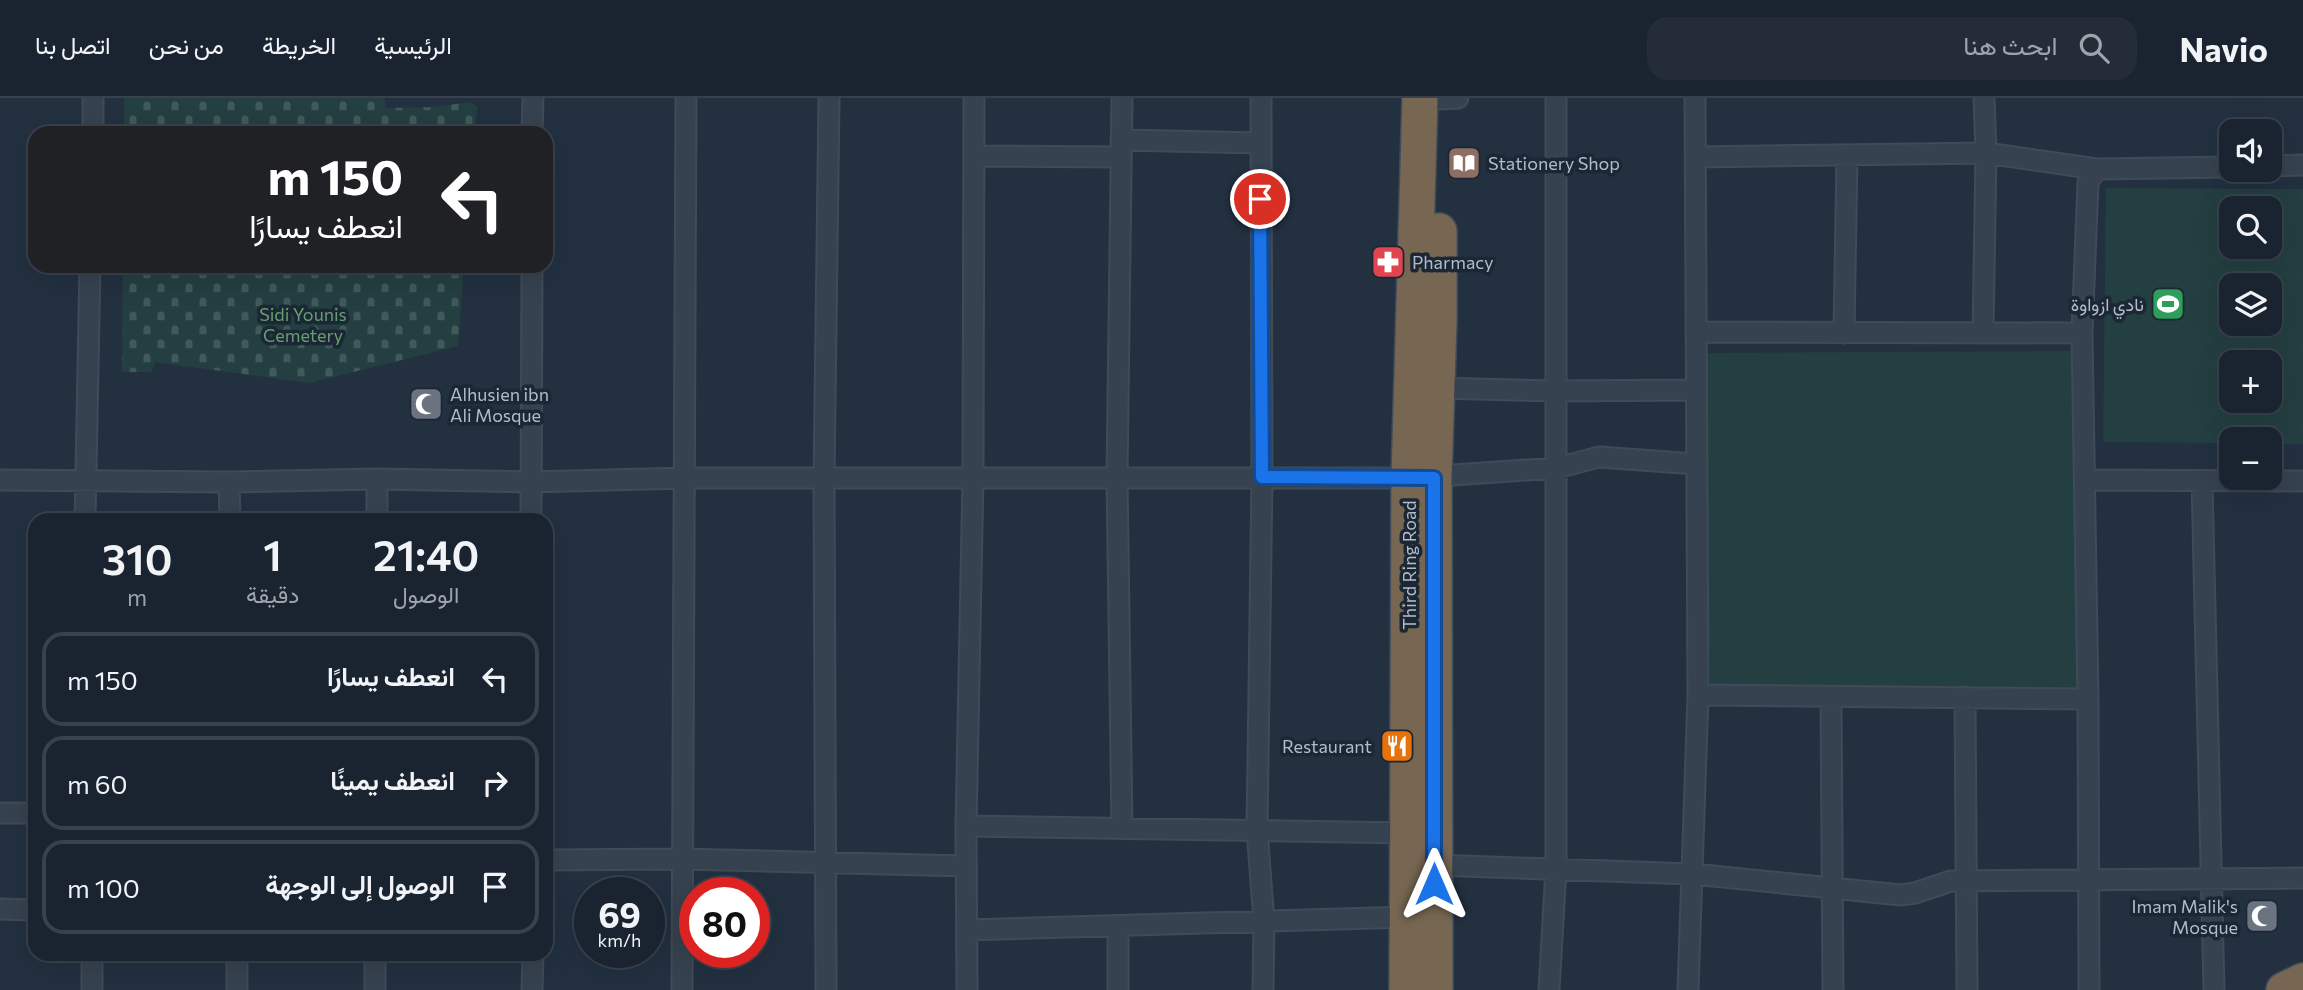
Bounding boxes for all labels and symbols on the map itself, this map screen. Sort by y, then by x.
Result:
library icon: Stationery Shop [1445,144,1483,182]
place label: Stationery Shop [1488,152,1620,174]
pin [1230,169,1290,229]
pharmacy icon: Pharmacy [1369,243,1407,281]
place label: Pharmacy [1412,251,1494,273]
sports icon: نادي ازواوة [2149,285,2187,323]
place label: نادي ازواوة [2071,293,2144,320]
park label: Sidi Younis Cemetery [259,303,347,346]
place label: Alhusien ibn Ali Mosque [450,383,549,426]
mosque icon: Alhusien ibn Ali Mosque [407,385,445,423]
street label: Third Ring Road [1398,500,1420,630]
restaurant icon: Restaurant [1378,727,1416,765]
place label: Restaurant [1282,735,1372,757]
position arrow [1397,847,1471,921]
speed limit sign: 80 [679,877,770,968]
place label: Imam Malik's Mosque [2131,895,2238,938]
mosque icon: Imam Malik's Mosque [2243,897,2281,935]

